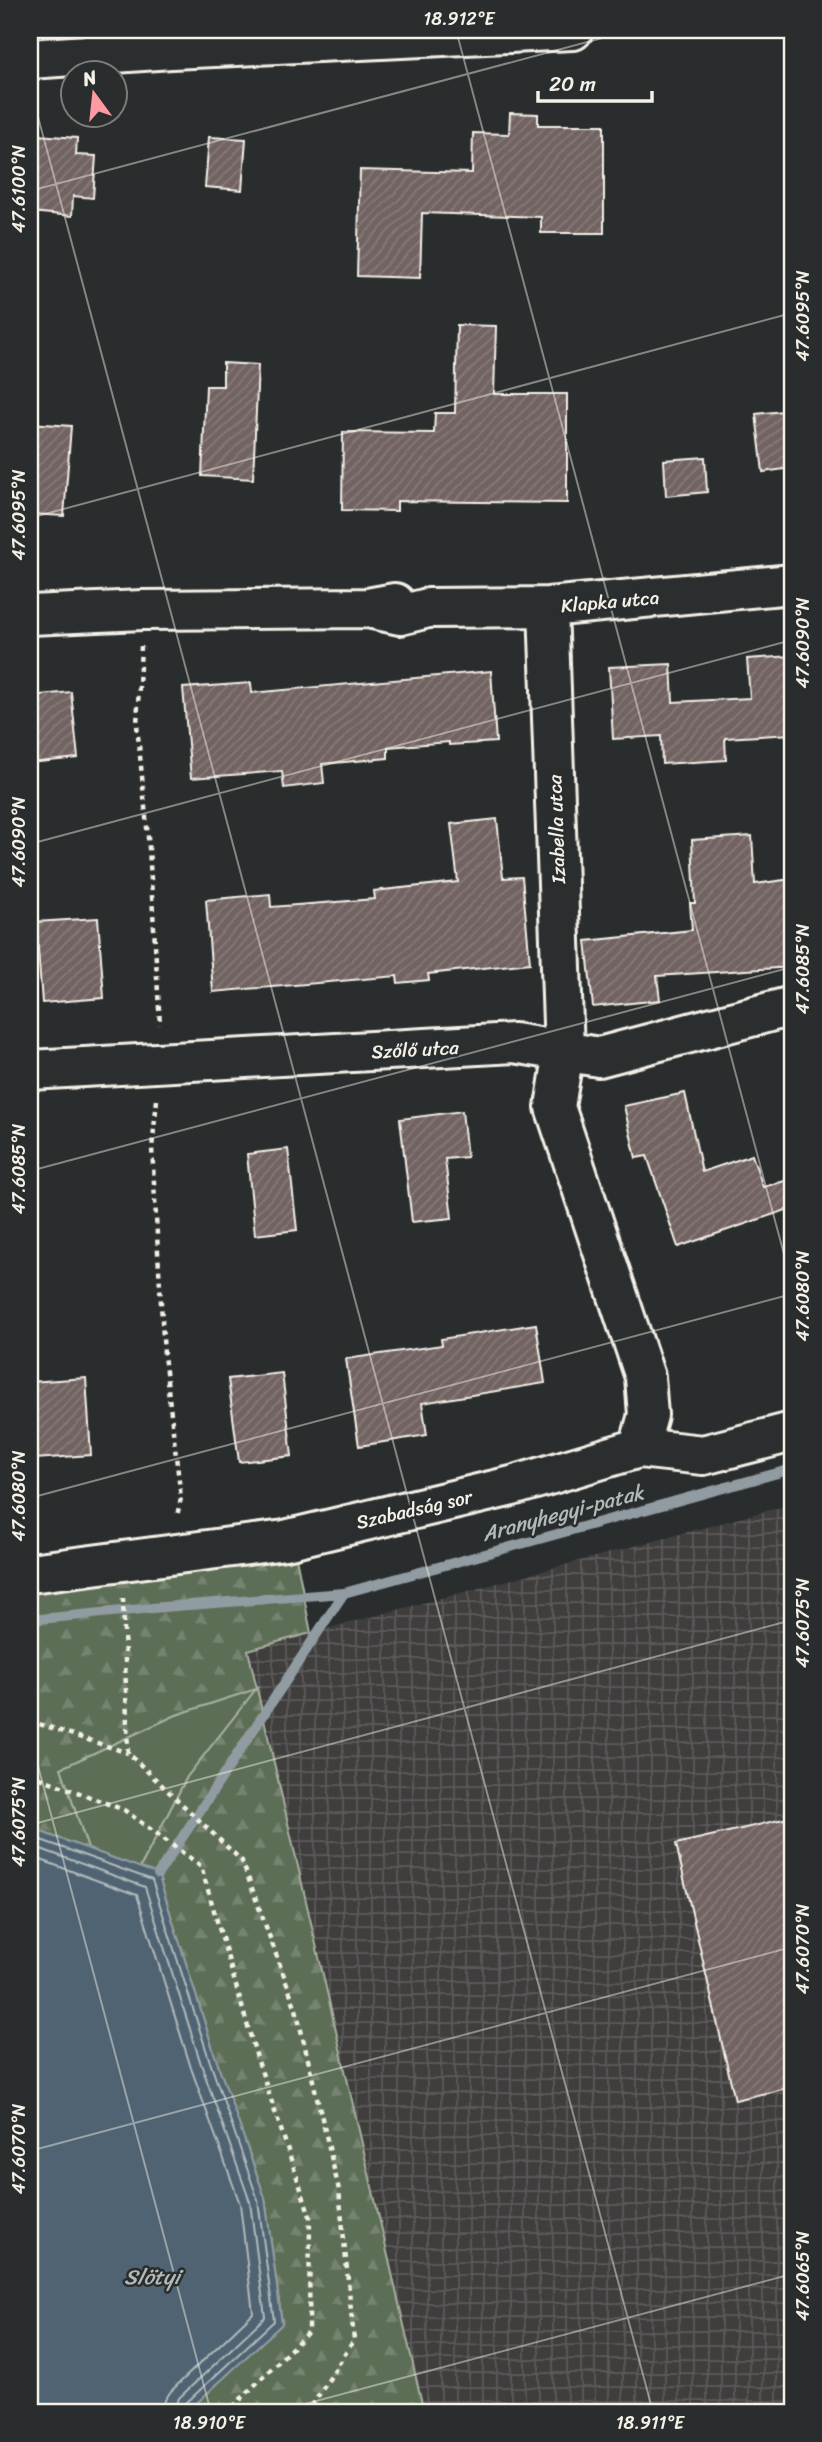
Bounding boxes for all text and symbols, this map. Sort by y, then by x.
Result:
text: 18.912°E [424,3,495,35]
north arrow [60,60,130,130]
text: N [78,60,101,96]
scale bar [538,60,652,104]
text: 20 m [549,65,596,103]
text: 47.6100°N [3,145,35,233]
text: 47.6095°N [787,270,819,361]
text: 47.6095°N [3,469,35,560]
street label: Klapka utca [559,581,661,622]
text: 47.6090°N [787,597,819,689]
street label: Izabella utca [538,774,575,885]
text: 47.6090°N [3,796,35,888]
text: 47.6085°N [787,923,819,1014]
street label: Szőlő utca [370,1031,460,1068]
text: 47.6085°N [3,1123,35,1214]
text: 47.6080°N [787,1250,819,1341]
text: 47.6080°N [3,1450,35,1541]
water label: Aranyhegyi-patak [477,1473,650,1553]
street label: Szabadság sor [353,1480,477,1539]
text: 47.6075°N [787,1577,819,1668]
text: 47.6075°N [3,1776,35,1867]
text: 47.6070°N [787,1903,819,1994]
text: 47.6070°N [3,2103,35,2194]
text: 47.6065°N [787,2230,819,2321]
water label: Slötyi [124,2258,184,2296]
text: 18.910°E [173,2407,246,2439]
text: 18.911°E [616,2407,685,2439]

